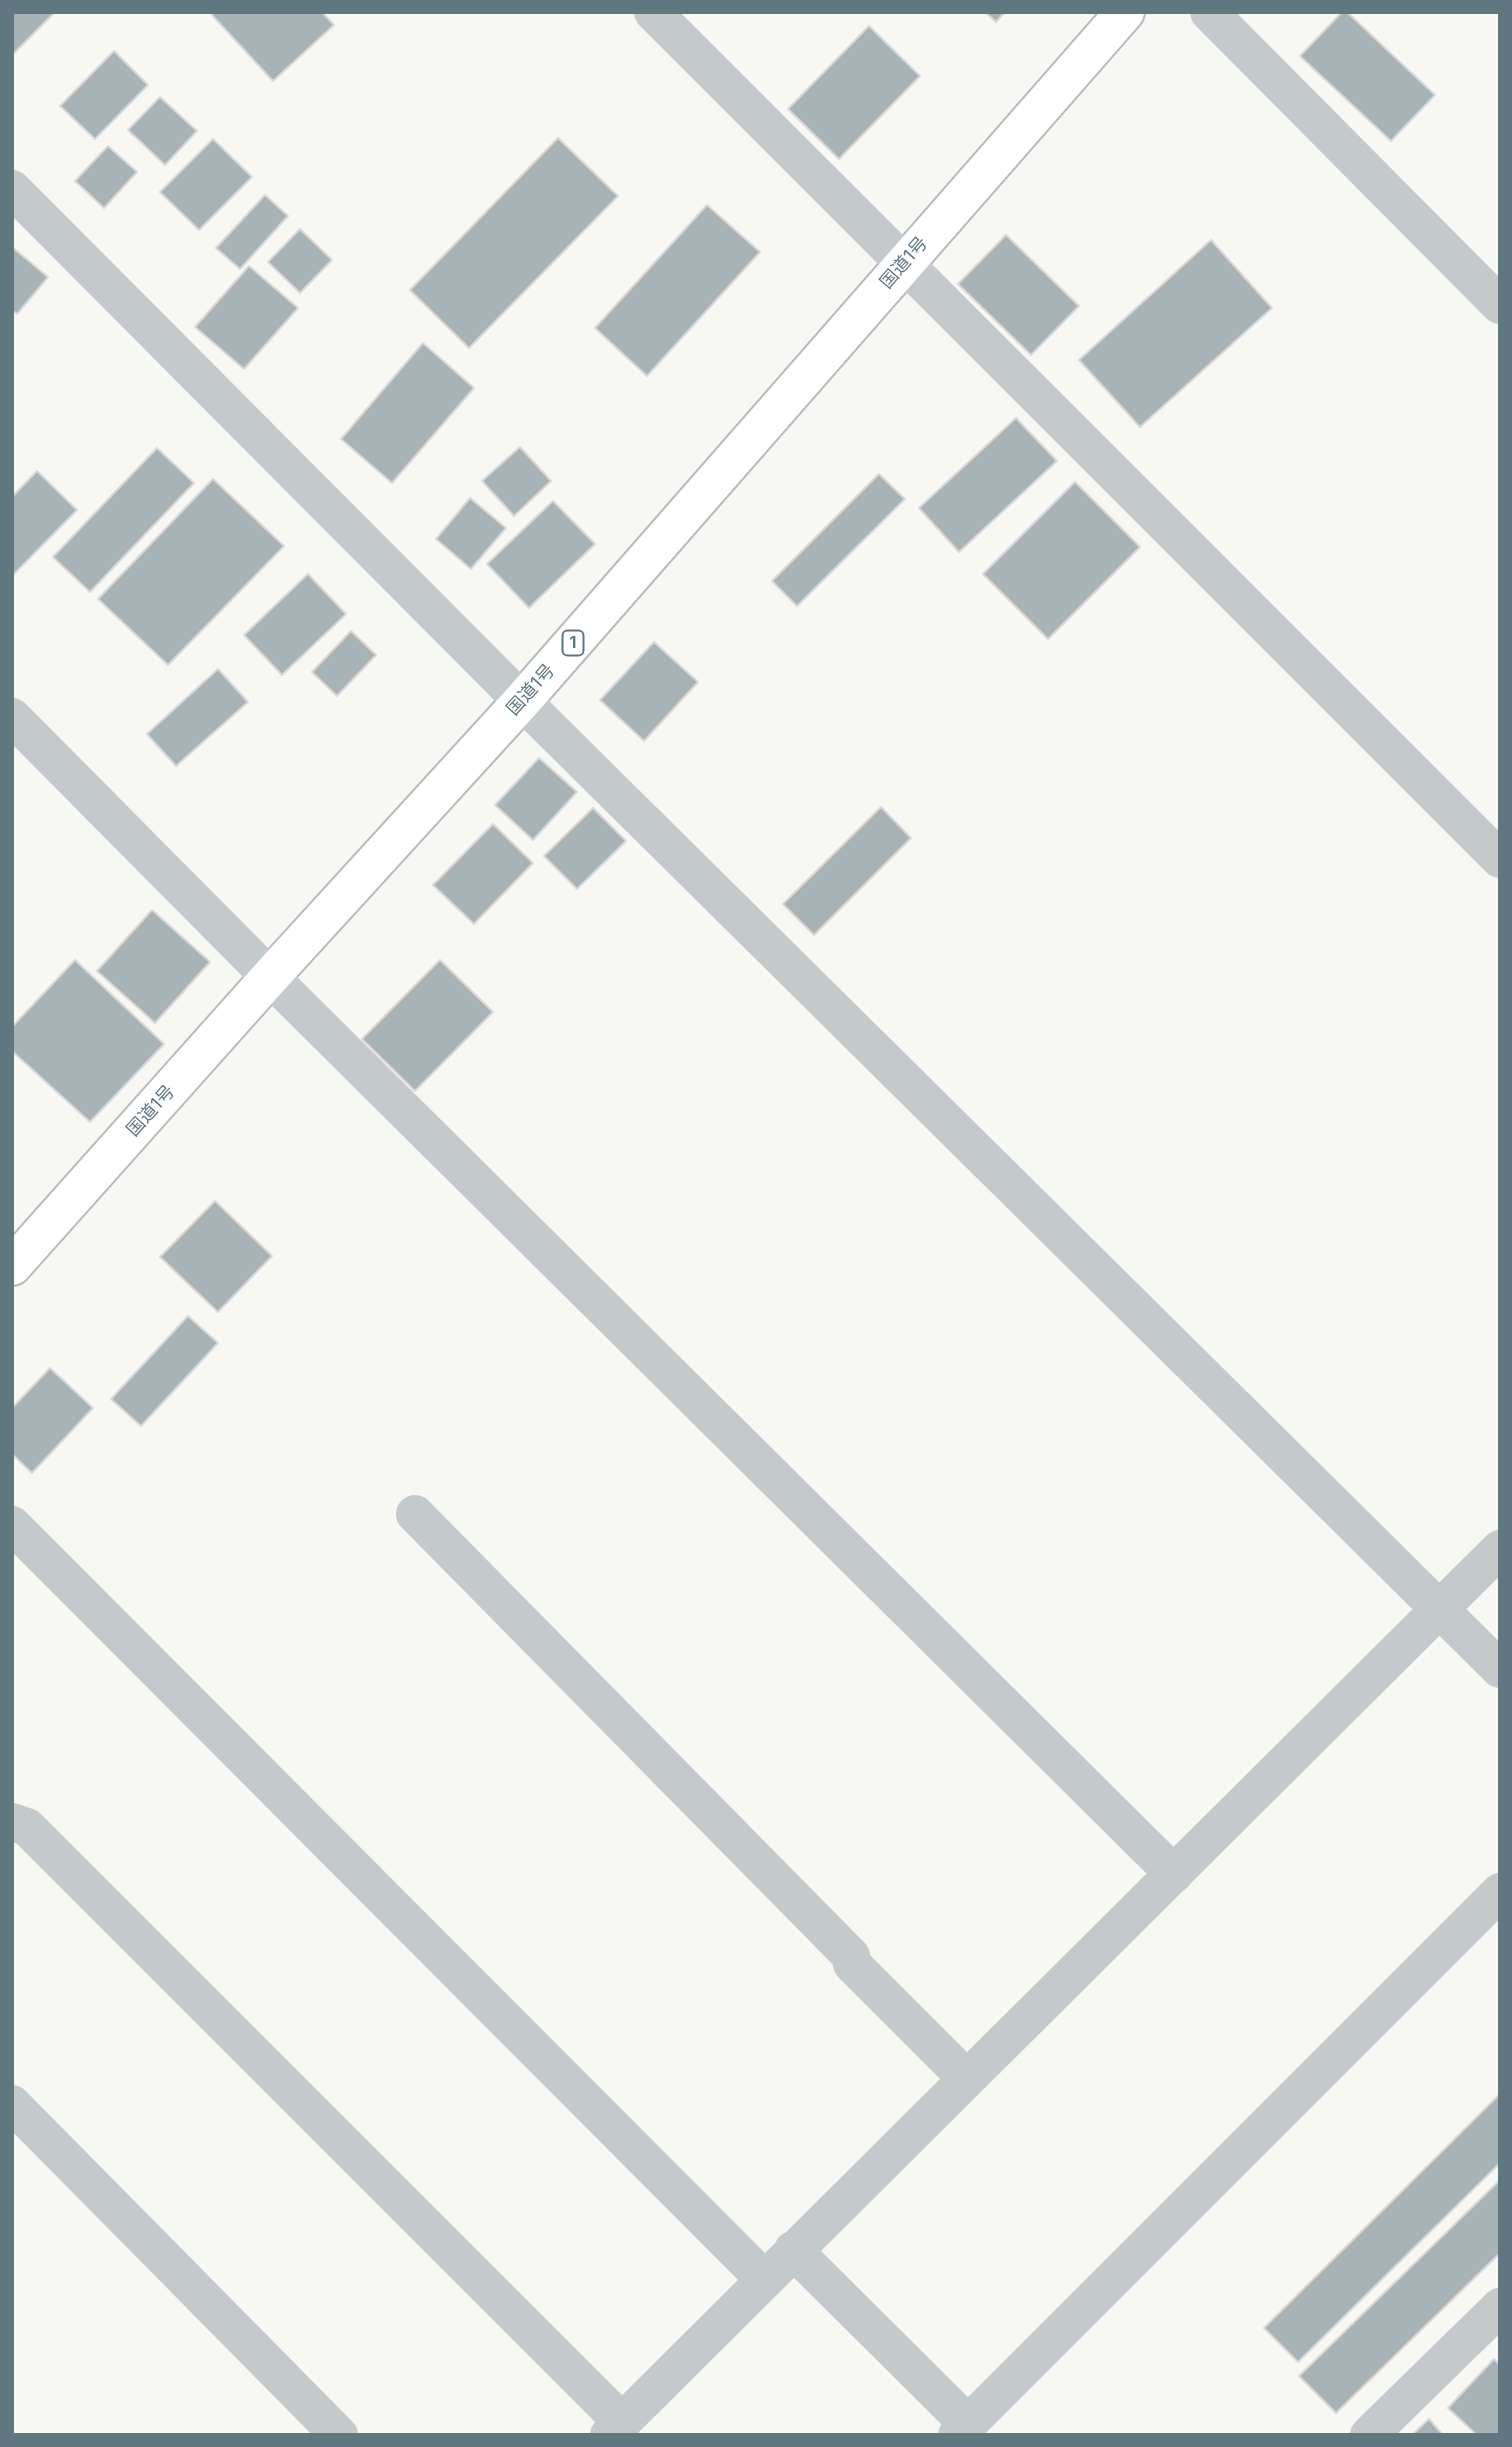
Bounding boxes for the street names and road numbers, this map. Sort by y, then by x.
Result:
street label: 国道1号 [876,233,932,293]
road number: 1 [562,630,584,656]
street label: 国道1号 [502,660,560,720]
street label: 国道1号 [122,1081,180,1141]

